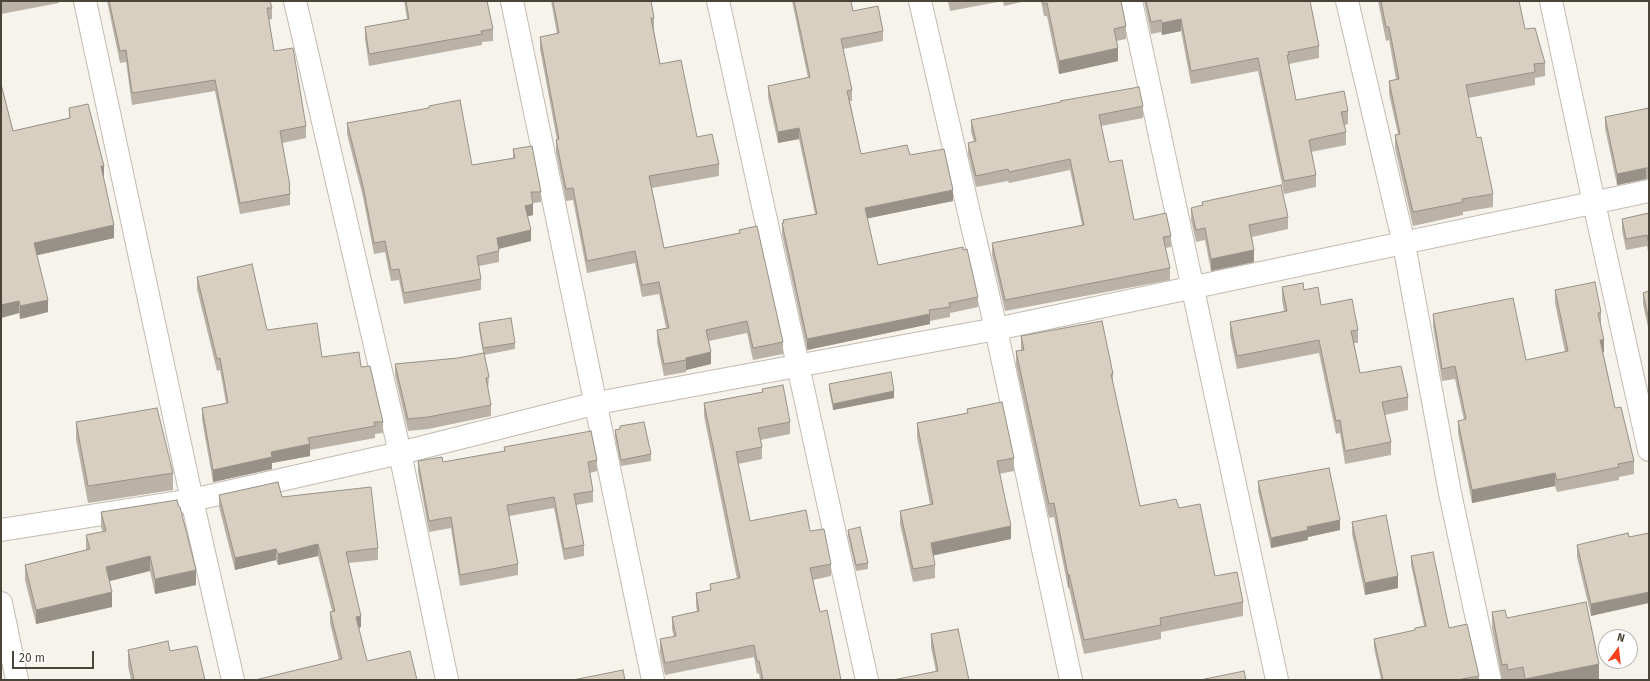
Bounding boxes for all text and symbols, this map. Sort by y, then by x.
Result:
north arrow [1598,629,1638,669]
text: N [1616,631,1626,645]
scale bar [14,643,96,669]
text: 20 m [19,651,45,665]

